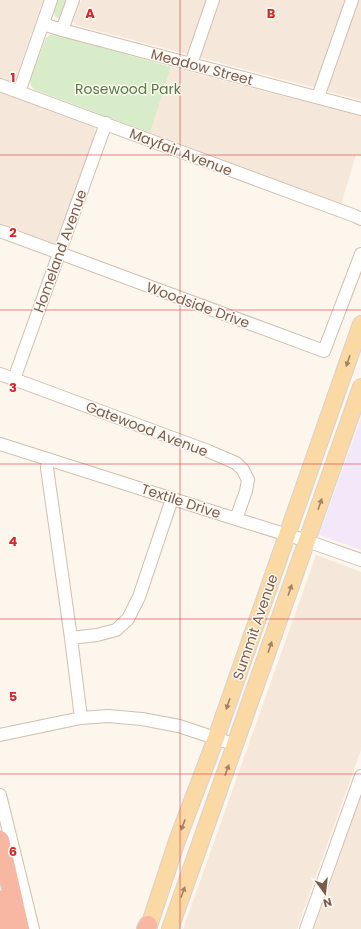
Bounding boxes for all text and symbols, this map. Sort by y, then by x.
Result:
text: A [85,4,95,23]
text: B [267,4,276,23]
street label: Meadow Street [149,44,255,90]
text: 1 [11,68,15,87]
park label: Rosewood Park [75,79,182,99]
street label: Mayfair Avenue [127,123,235,181]
street label: Homeland Avenue [28,186,92,315]
text: 2 [9,223,17,242]
street label: Woodside Drive [143,277,253,333]
one-way arrow [345,355,351,367]
text: 3 [9,378,17,397]
street label: Gatewood Avenue [83,396,211,462]
street label: Textile Drive [139,479,224,523]
one-way arrow [318,497,324,509]
text: 4 [9,532,18,551]
street label: Summit Avenue [227,571,283,683]
one-way arrow [287,583,293,595]
one-way arrow [267,641,273,653]
text: 5 [9,687,17,706]
one-way arrow [224,698,230,710]
one-way arrow [224,763,230,775]
one-way arrow [179,820,185,832]
text: 6 [9,842,17,861]
north arrow [305,873,345,913]
one-way arrow [180,886,186,898]
text: N [322,894,334,911]

